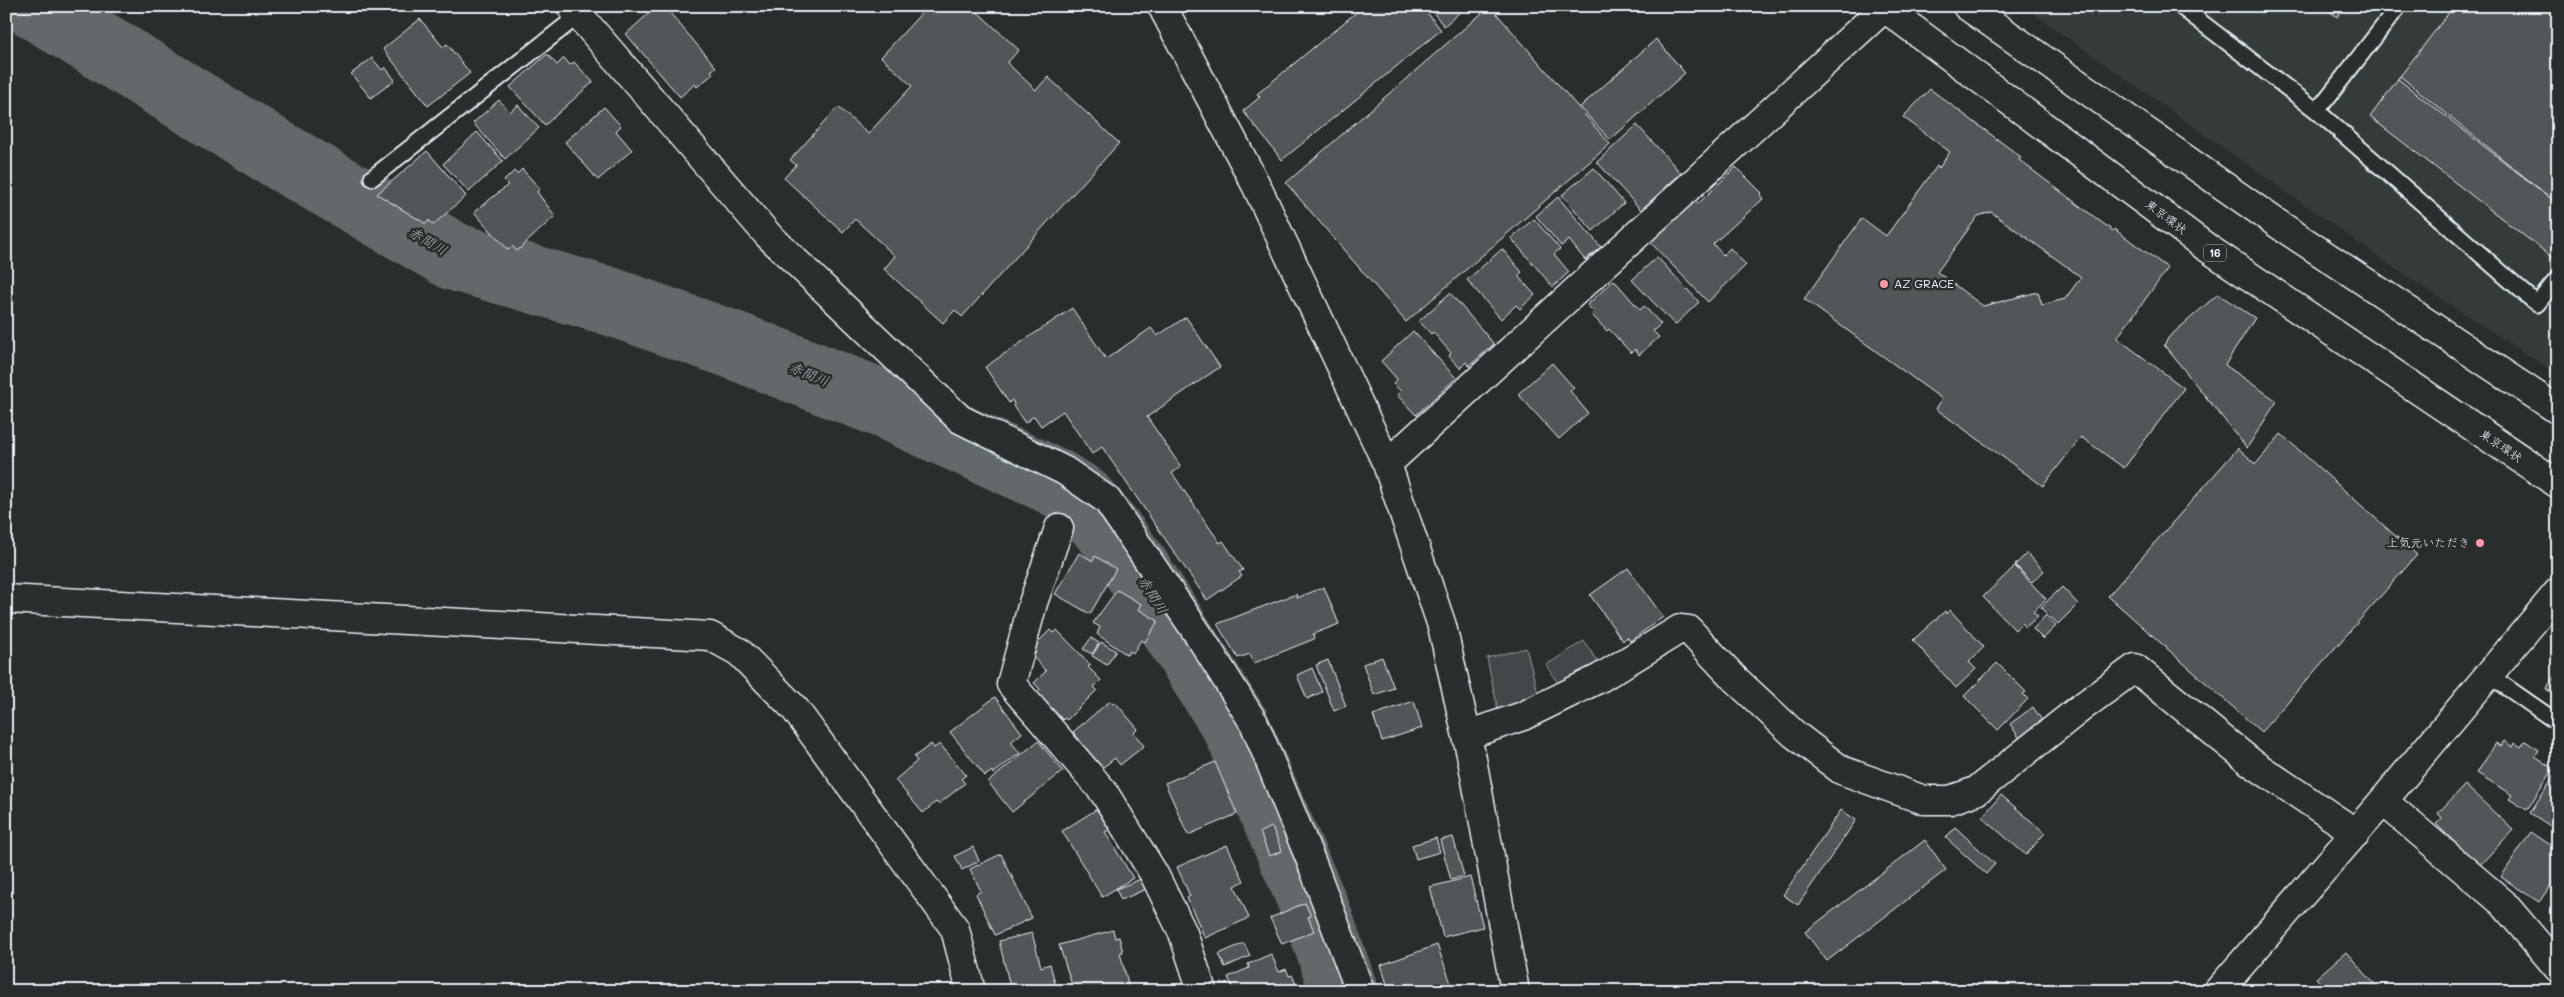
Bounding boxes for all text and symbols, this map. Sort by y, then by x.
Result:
street label: 東京環状 [2143,195,2191,237]
water label: 赤間川 [405,222,451,259]
road number: 16 [2204,244,2226,262]
place label: AZ GRACE [1894,275,1954,291]
marker: AZ GRACE [1878,278,1890,290]
water label: 赤間川 [786,357,832,390]
street label: 東京環状 [2477,425,2526,465]
place label: 上気元いただき [2386,534,2470,550]
marker: 上気元いただき [2474,537,2486,549]
water label: 赤間川 [1134,572,1173,618]

